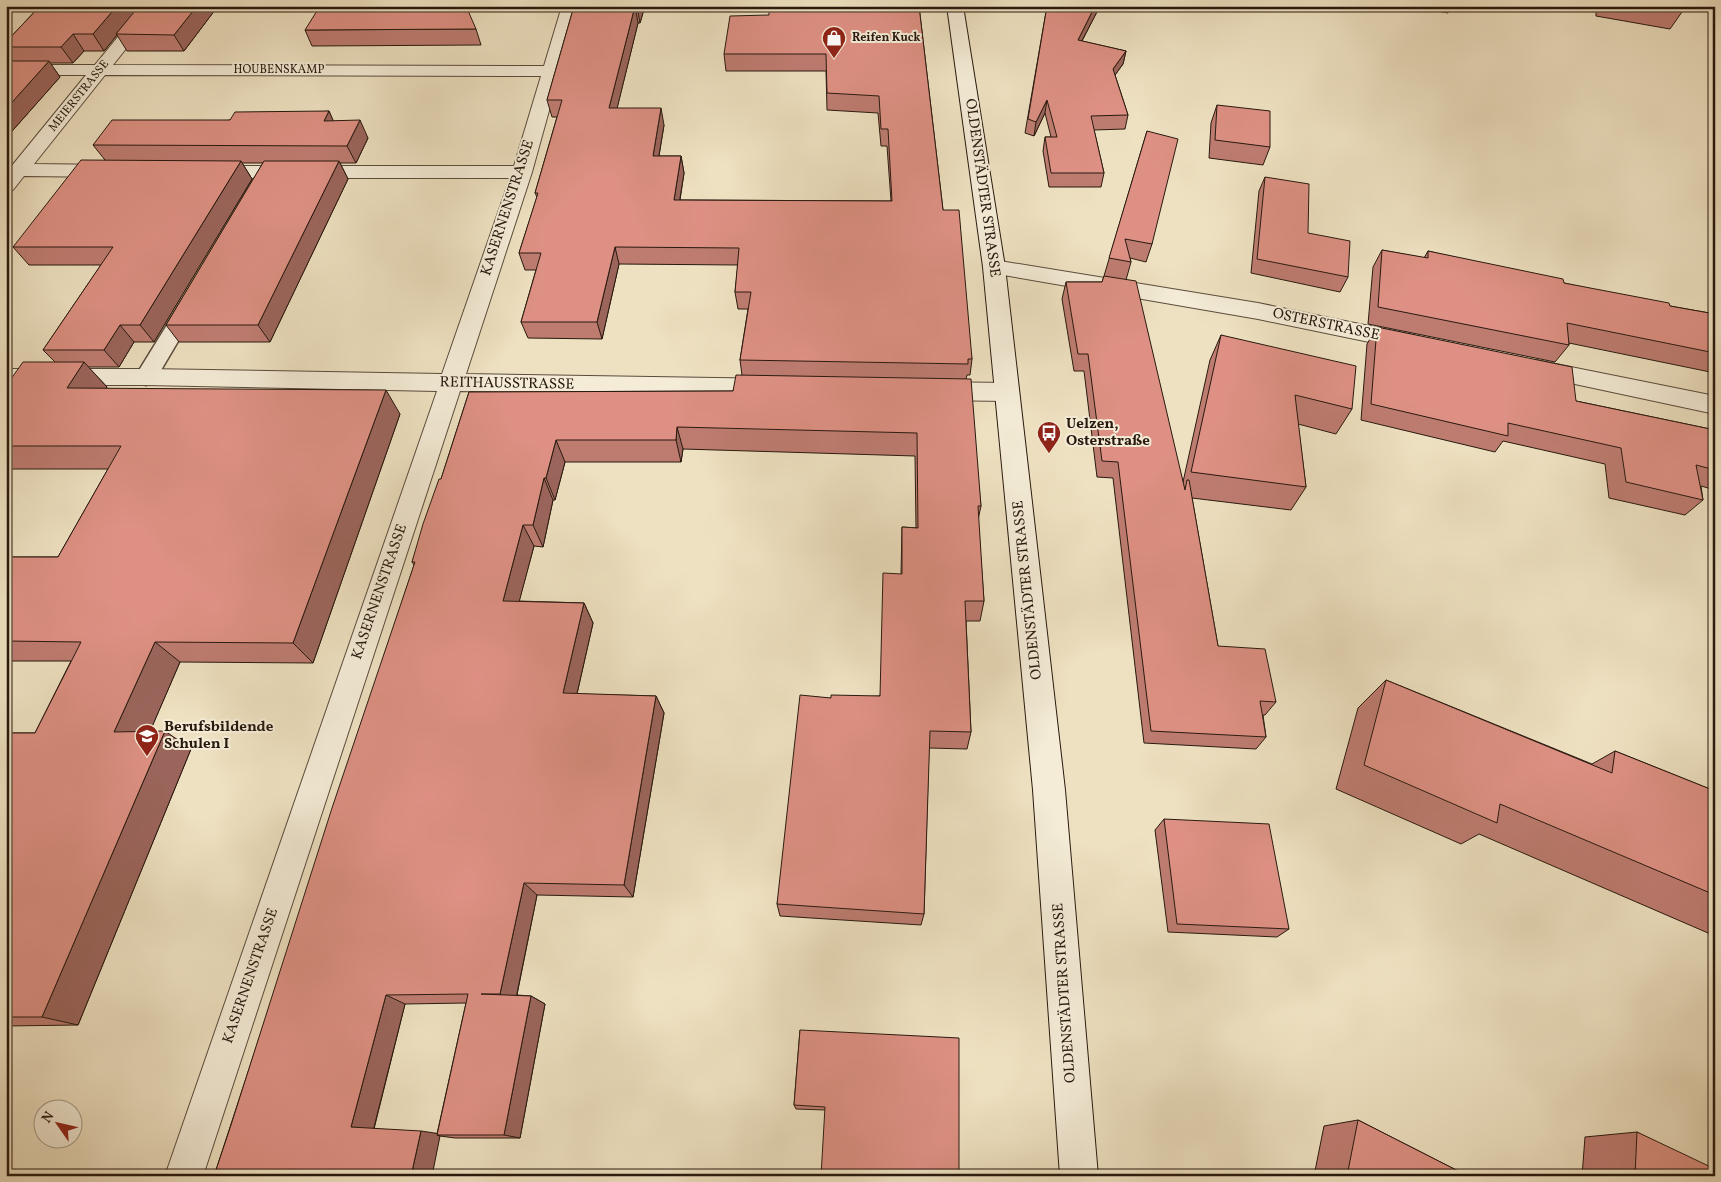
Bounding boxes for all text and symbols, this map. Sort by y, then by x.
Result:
shop icon: Reifen Kuck [821,25,847,59]
place label: Reifen Kuck [852,30,921,46]
street label: MEIERSTRASSE [45,57,113,135]
street label: HOUBENSKAMP [234,62,324,78]
street label: OLDENSTÄDTER STRASSE [959,97,1005,279]
street label: KASERNENSTRASSE [476,137,540,279]
street label: OSTERSTRASSE [1271,303,1381,347]
street label: REITHAUSSTRASSE [439,372,575,396]
place label: Uelzen, Osterstraße [1066,414,1150,452]
bus stop icon: Uelzen, Osterstraße [1036,420,1062,454]
street label: OLDENSTÄDTER STRASSE [1008,499,1048,681]
street label: KASERNENSTRASSE [347,521,413,663]
place label: Berufsbildende Schulen I [164,717,274,755]
school or university icon: Berufsbildende Schulen I [134,723,160,757]
street label: OLDENSTÄDTER STRASSE [1048,902,1082,1084]
street label: KASERNENSTRASSE [218,905,284,1047]
north arrow [32,1100,82,1150]
text: N [38,1108,59,1127]

